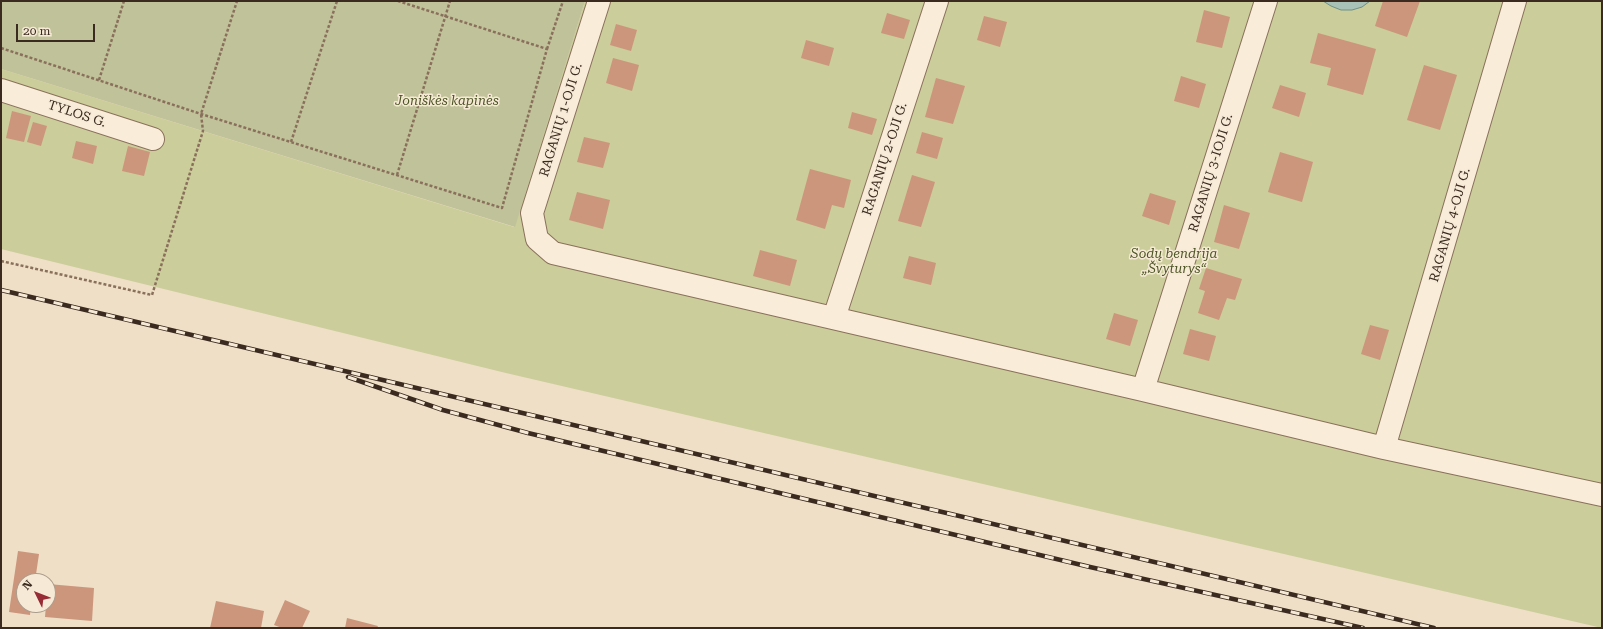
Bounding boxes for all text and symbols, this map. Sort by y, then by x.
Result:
scale bar [18,16,97,42]
text: 20 m [23,24,50,38]
street label: RAGANIŲ 1-OJI G. [536,61,586,179]
park label: Joniškės kapinės [395,93,499,109]
street label: TYLOS G. [46,97,108,131]
street label: RAGANIŲ 2-OJI G. [859,100,911,218]
street label: RAGANIŲ 3-IOJI G. [1186,112,1236,234]
street label: RAGANIŲ 4-OJI G. [1426,166,1474,284]
park label: Sodų bendrija „Švyturys“ [1131,246,1217,277]
north arrow [16,573,56,613]
text: N [20,578,35,593]

